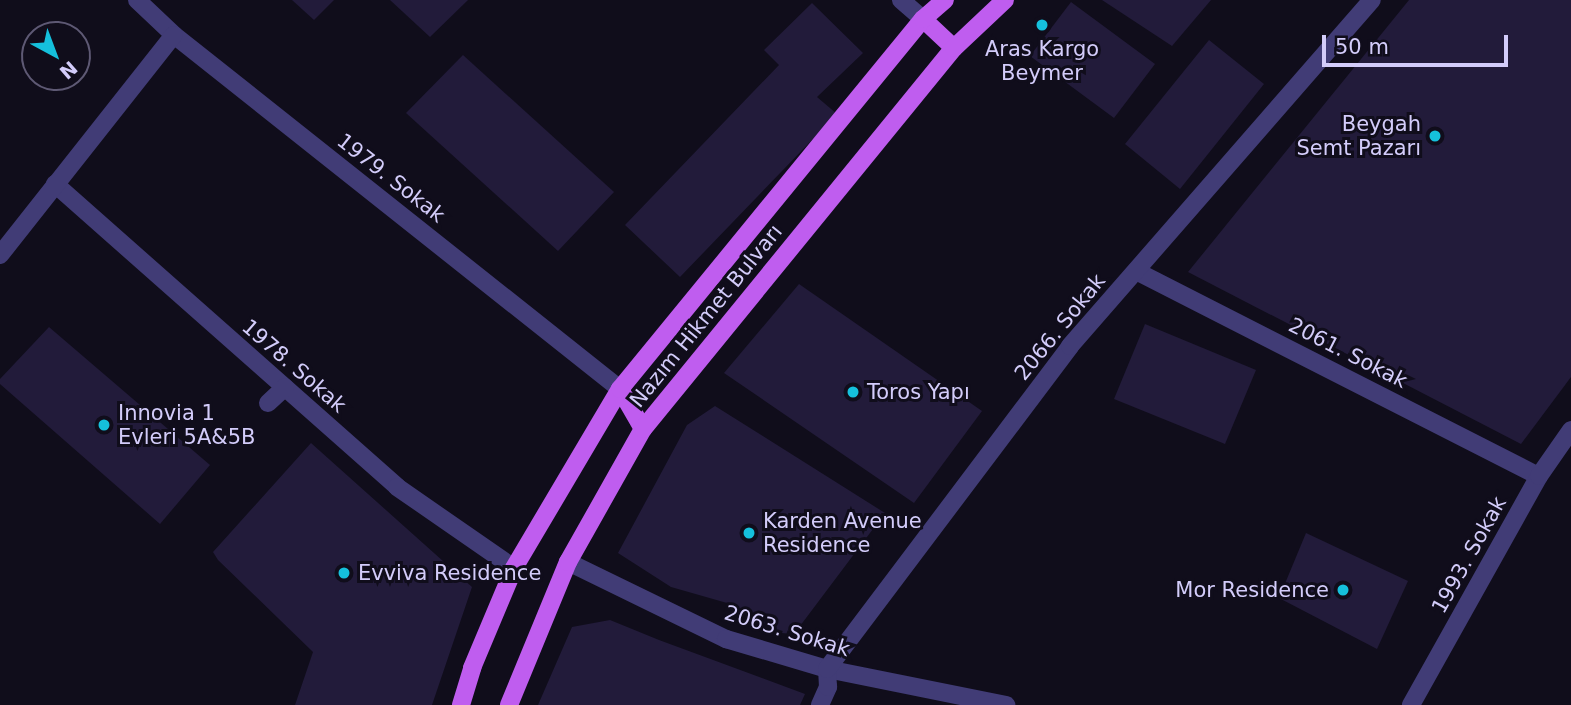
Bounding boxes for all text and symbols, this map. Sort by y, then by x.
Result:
marker: Aras Kargo Beymer [1034,17,1050,33]
north arrow [21,21,91,91]
scale bar [1326,21,1512,65]
text: 50 m [1335,35,1389,59]
place label: Aras Kargo Beymer [985,36,1099,86]
text: N [55,57,82,84]
place label: Beygah Semt Pazarı [1296,111,1421,161]
street label: 1979. Sokak [332,128,450,228]
marker: Beygah Semt Pazarı [1427,128,1443,144]
street label: Nazım Hikmet Bulvarı [624,219,788,413]
street label: 2066. Sokak [1009,269,1111,385]
street label: 2061. Sokak [1284,312,1412,394]
street label: 1978. Sokak [237,314,351,418]
place label: Toros Yapı [867,379,970,405]
marker: Toros Yapı [845,384,861,400]
place label: Innovia 1 Evleri 5A&5B [118,400,255,450]
marker: Innovia 1 Evleri 5A&5B [96,417,112,433]
street label: 1993. Sokak [1427,492,1511,618]
place label: Karden Avenue Residence [763,508,922,558]
marker: Karden Avenue Residence [741,525,757,541]
place label: Evviva Residence [358,560,541,586]
marker: Evviva Residence [336,565,352,581]
place label: Mor Residence [1175,577,1329,603]
marker: Mor Residence [1335,582,1351,598]
street label: 2063. Sokak [721,600,853,662]

